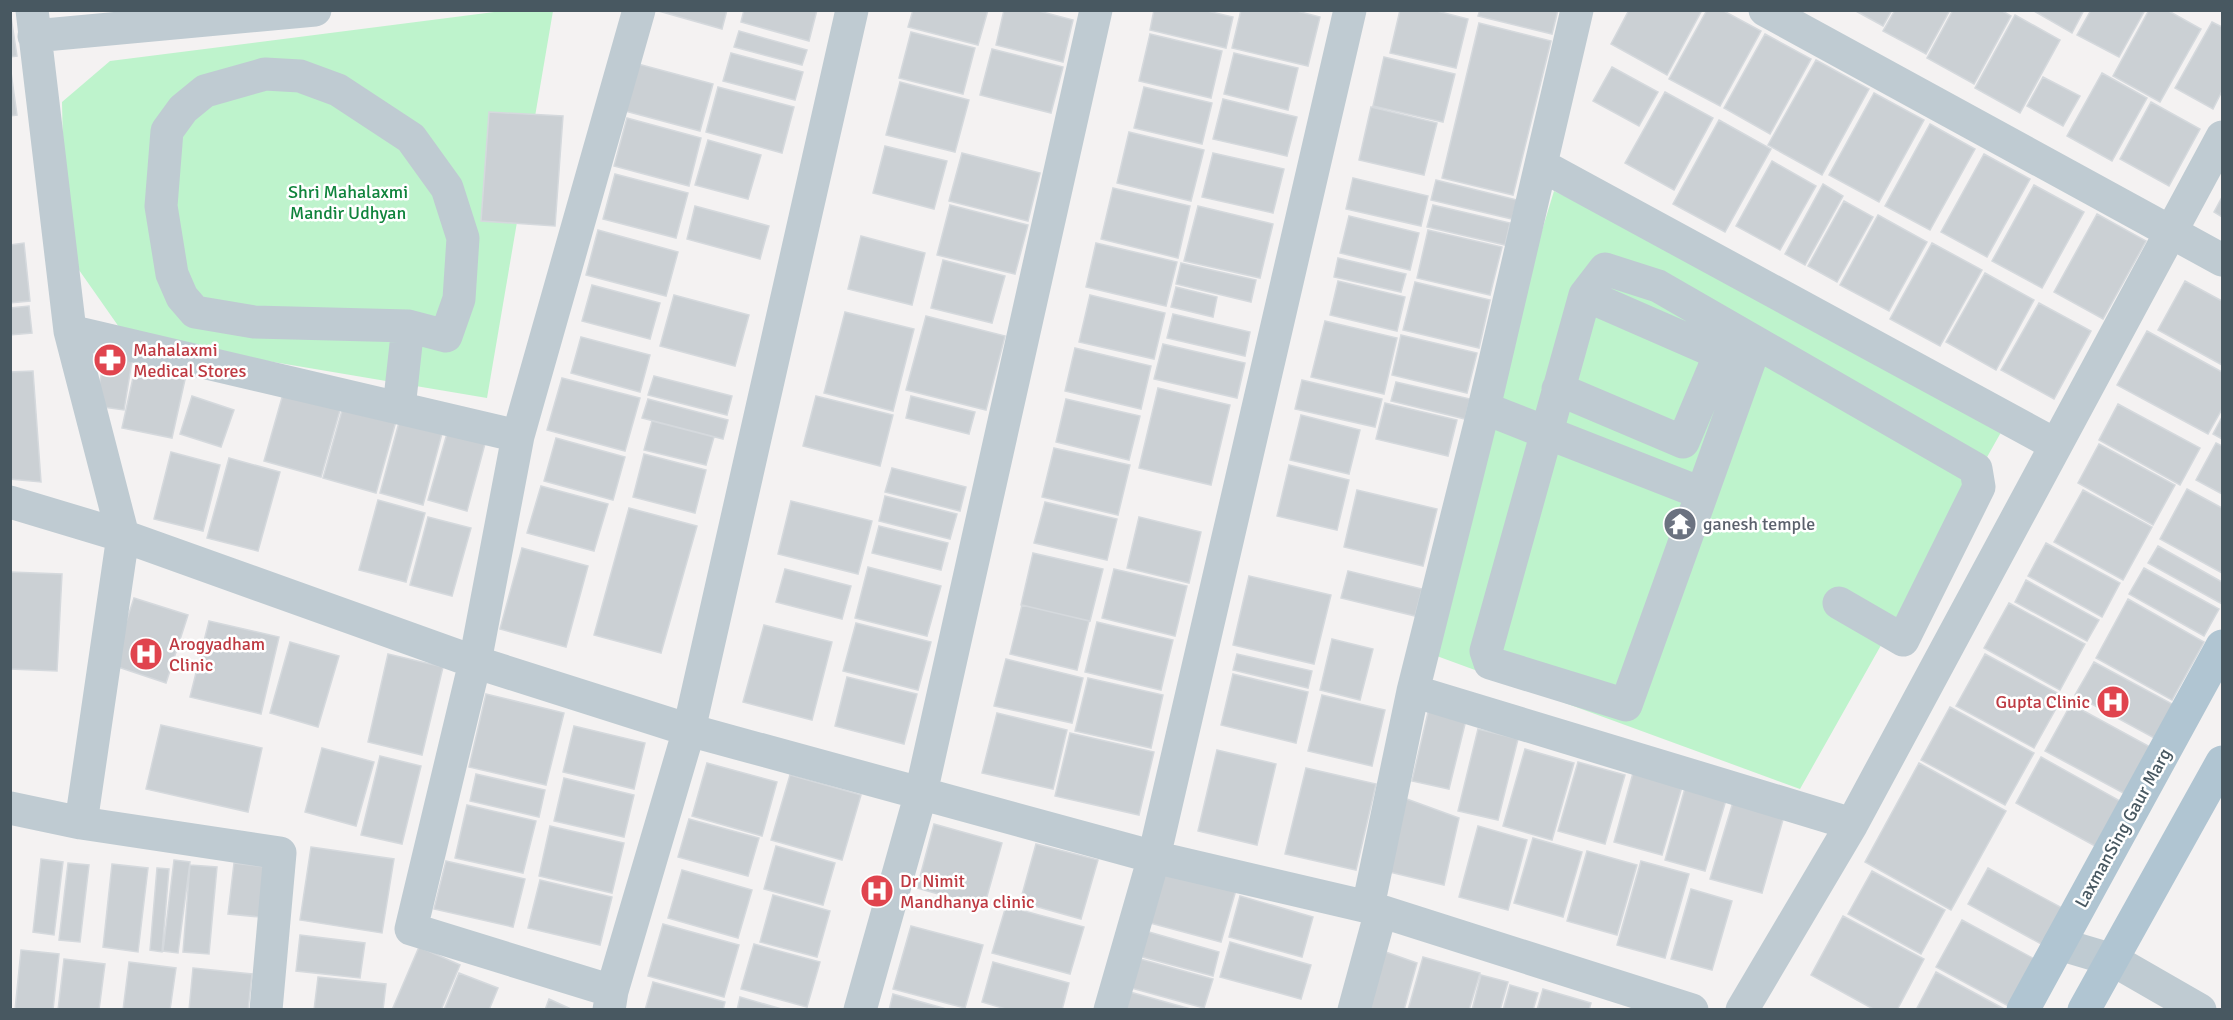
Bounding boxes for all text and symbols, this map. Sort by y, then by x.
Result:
park label: Shri Mahalaxmi Mandir Udhyan [288,181,408,224]
place label: Mahalaxmi Medical Stores [133,339,247,382]
pharmacy icon: Mahalaxmi Medical Stores [92,342,128,378]
temple icon: ganesh temple [1662,506,1698,542]
place label: ganesh temple [1703,513,1815,535]
place label: Arogyadham Clinic [169,633,265,676]
hospital icon: Arogyadham Clinic [128,636,164,672]
hospital icon: Gupta Clinic [2095,684,2131,720]
place label: Gupta Clinic [1996,691,2090,713]
street label: LaxmanSing Gaur Marg [2070,744,2176,912]
place label: Dr Nimit Mandhanya clinic [900,870,1035,913]
hospital icon: Dr Nimit Mandhanya clinic [859,873,895,909]

